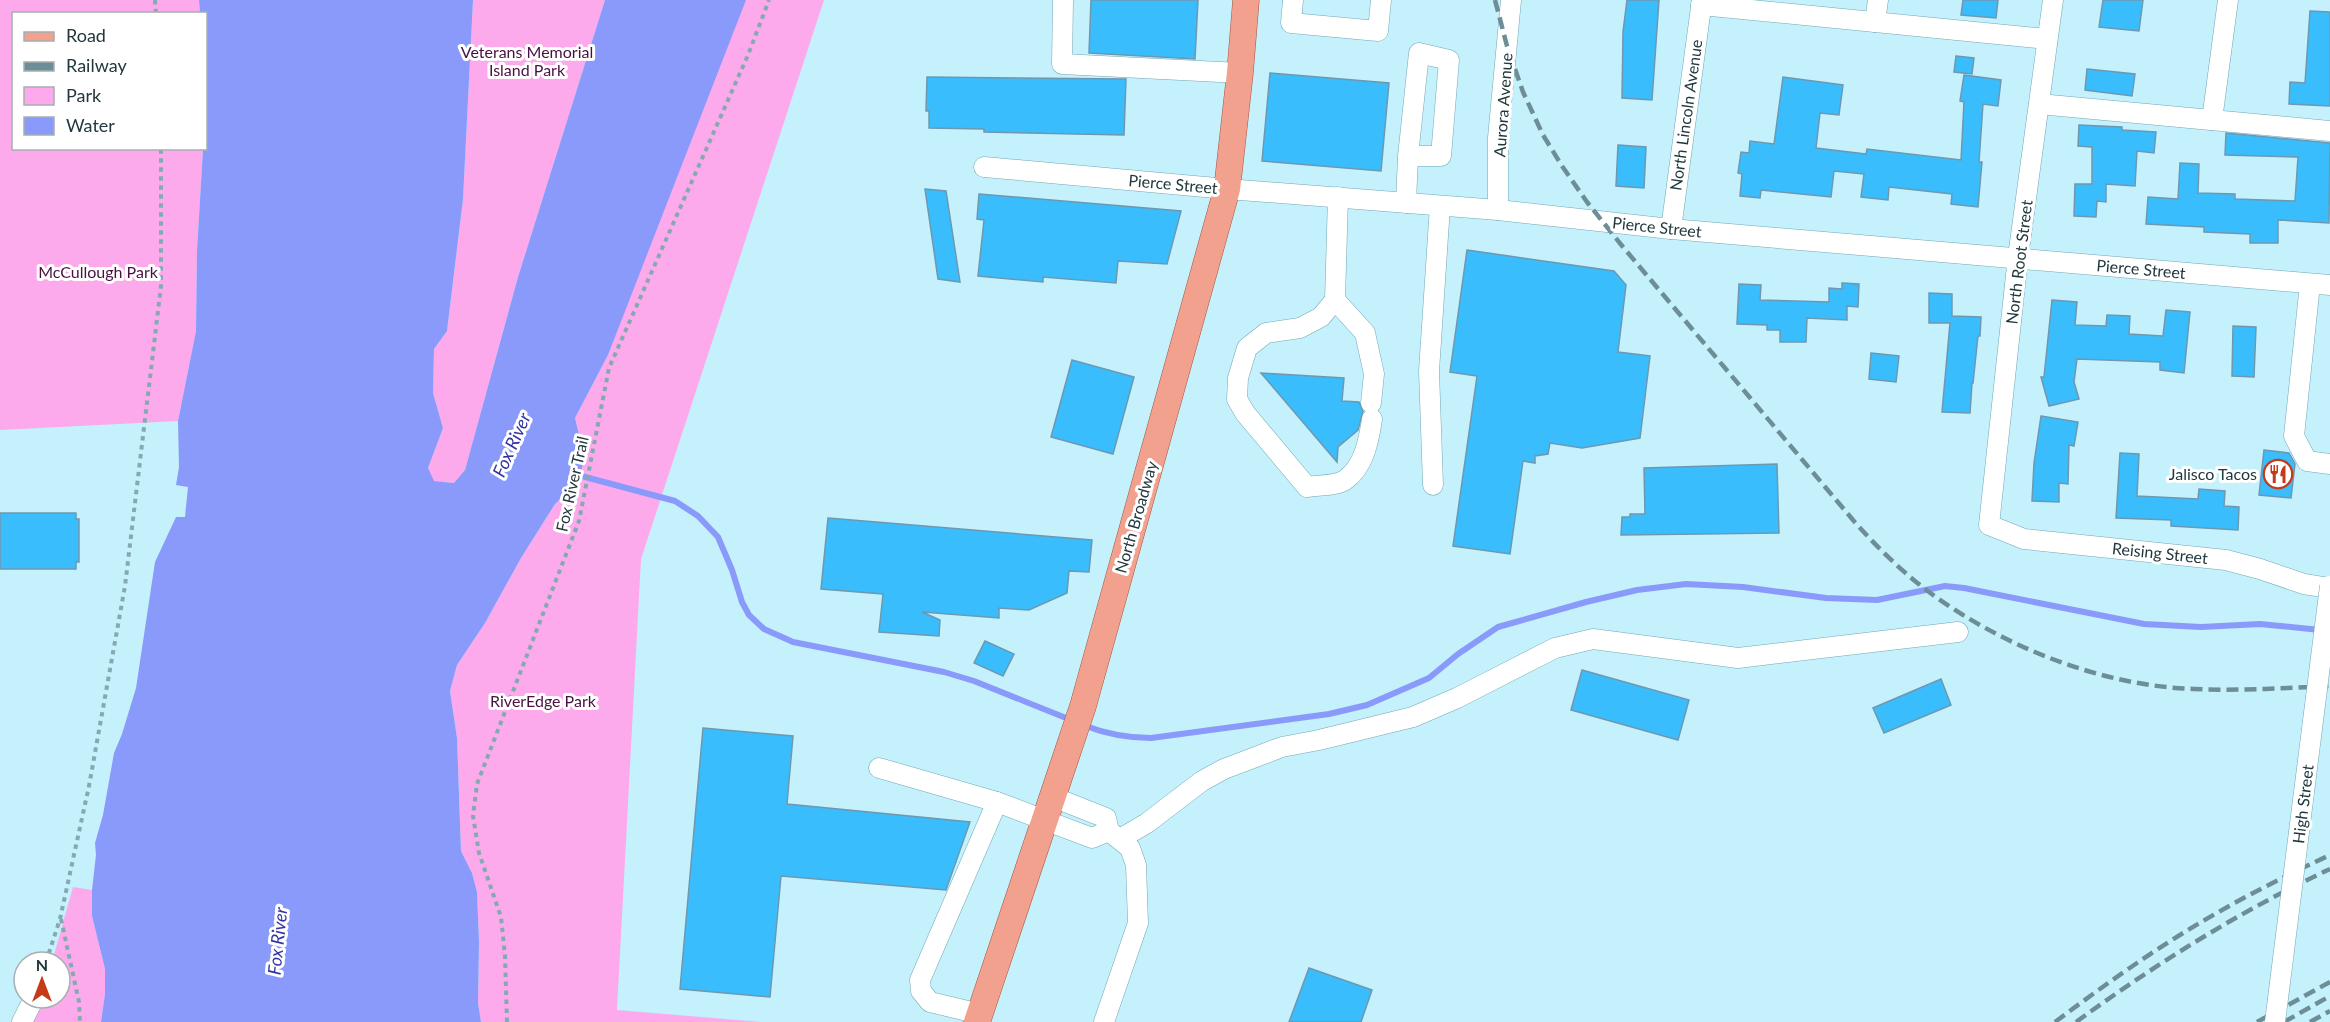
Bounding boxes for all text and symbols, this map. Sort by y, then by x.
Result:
legend [12,12,207,150]
text: Road [66,24,106,46]
street label: North Lincoln Avenue [1665,38,1706,192]
park label: Veterans Memorial Island Park [461,42,593,79]
street label: Aurora Avenue [1489,52,1516,158]
text: Railway [66,54,127,76]
text: Park [66,84,102,106]
text: Water [66,114,115,136]
street label: Pierce Street [1128,170,1219,197]
street label: North Root Street [2001,198,2036,325]
street label: Pierce Street [1612,212,1703,241]
street label: Pierce Street [2096,255,2187,282]
park label: McCullough Park [38,262,159,281]
water label: Fox River [487,408,535,480]
street label: Fox River Trail [551,434,592,533]
street label: North Broadway [1110,458,1161,575]
restaurant icon: Jalisco Tacos [2262,458,2294,490]
place label: Jalisco Tacos [2169,464,2257,483]
street label: Reising Street [2111,538,2209,567]
park label: RiverEdge Park [490,691,597,710]
street label: High Street [2288,763,2317,845]
water label: Fox River [263,905,292,976]
north arrow [12,950,72,1010]
text: N [36,955,48,974]

